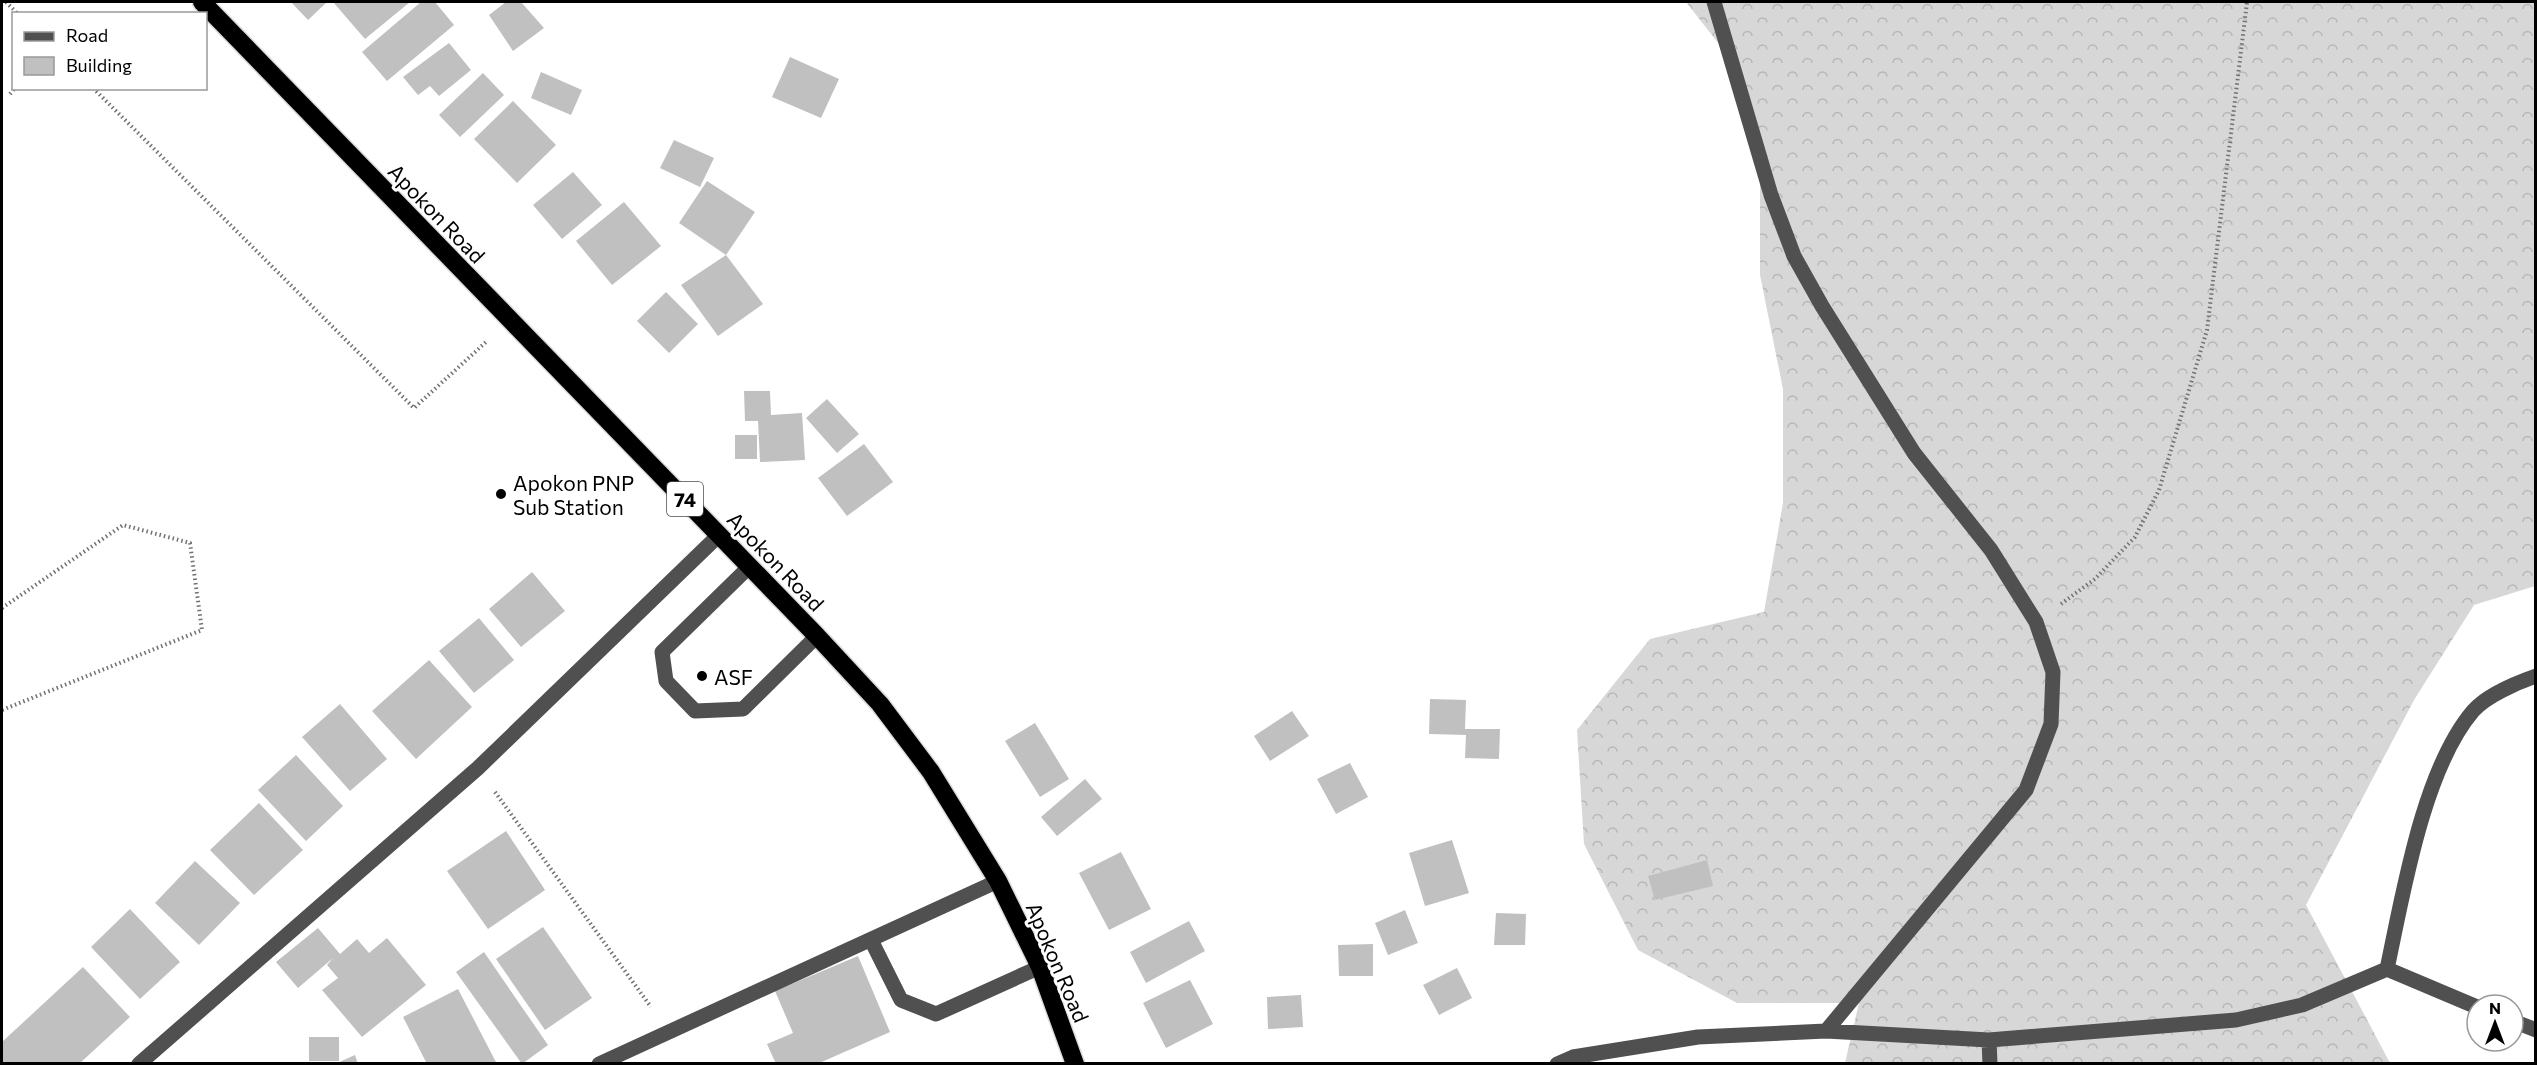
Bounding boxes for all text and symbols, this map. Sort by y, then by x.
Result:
legend [12,12,207,90]
text: Road [66,24,108,46]
text: Building [66,54,132,76]
street label: Apokon Road [384,158,490,268]
place label: Apokon PNP Sub Station [513,470,634,519]
road number: 74 [667,482,703,516]
marker: Apokon PNP Sub Station [494,487,508,501]
street label: Apokon Road [723,506,829,616]
place label: ASF [714,664,753,689]
marker: ASF [695,669,709,683]
street label: Apokon Road [1021,898,1095,1026]
north arrow [2465,993,2525,1053]
text: N [2489,998,2501,1017]

